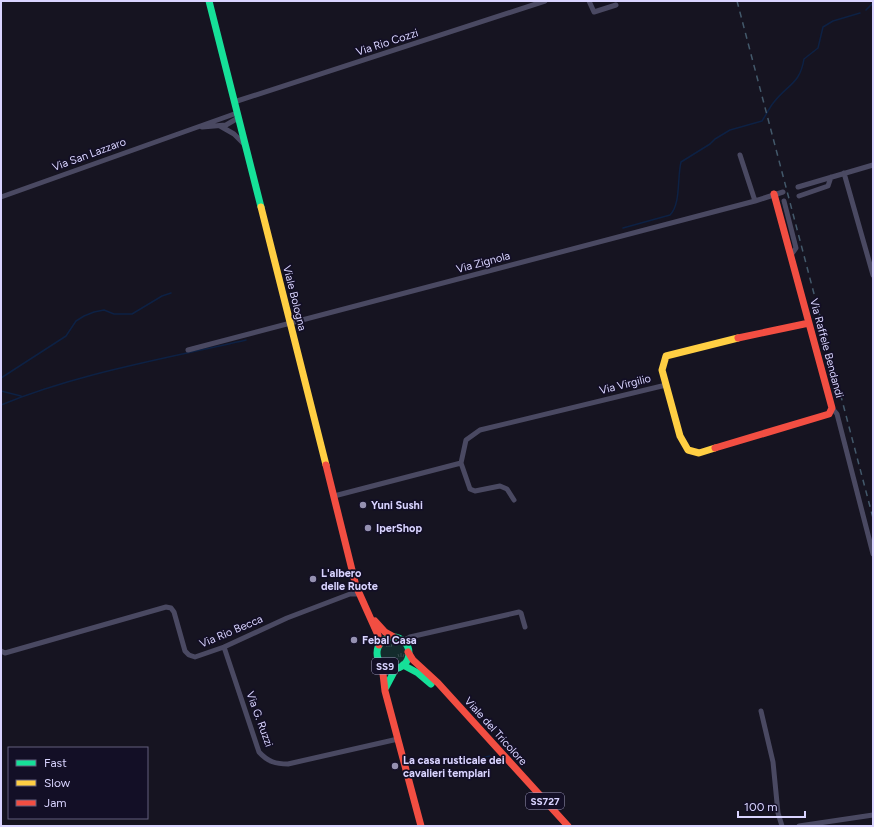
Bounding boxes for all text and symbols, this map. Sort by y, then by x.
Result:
street label: Via Rio Cozzi [354,26,420,59]
street label: Via San Lazzaro [51,135,128,174]
street label: Via Zignola [455,249,511,276]
street label: Viale Bologna [280,264,309,332]
street label: Via Raffele Bendandi [807,297,846,399]
street label: Via Virgilio [598,372,652,397]
place label: Yuni Sushi [371,499,423,512]
marker: Yuni Sushi [358,500,368,510]
place label: IperShop [376,522,422,535]
marker: IperShop [363,523,373,533]
place label: L'albero delle Ruote [321,567,378,593]
marker: L'albero delle Ruote [308,574,318,584]
street label: Via Rio Becca [198,612,265,651]
place label: Febal Casa [362,634,417,647]
marker: Febal Casa [349,635,359,645]
road number: SS9 [372,658,398,674]
street label: Via G. Ruzzi [243,690,276,749]
street label: Viale del Tricolore [462,695,530,768]
legend [8,747,148,819]
place label: La casa rusticale dei cavalieri templari [403,754,505,780]
text: Fast [44,756,67,770]
marker: La casa rusticale dei cavalieri templari [390,761,400,771]
text: Slow [44,776,71,790]
road number: SS727 [526,793,564,809]
scale bar [738,793,805,819]
text: Jam [44,796,67,810]
text: 100 m [744,800,778,814]

